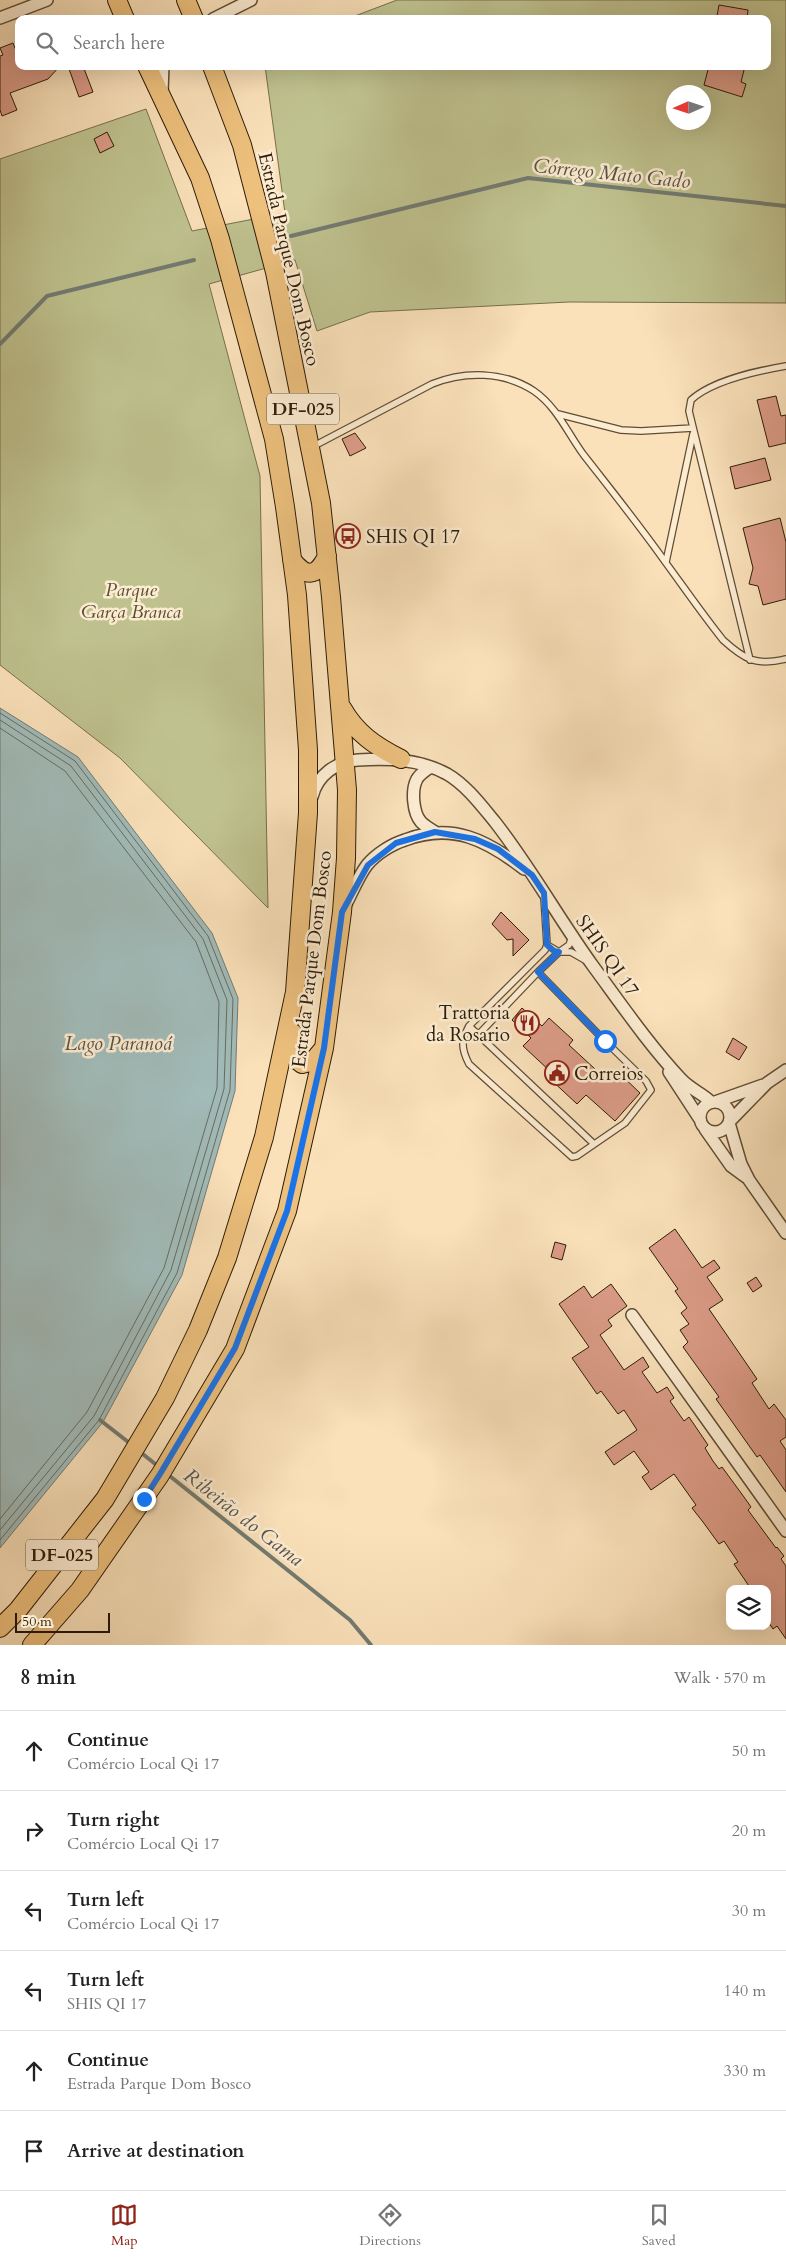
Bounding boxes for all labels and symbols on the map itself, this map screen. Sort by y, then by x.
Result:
north arrow [666,85,711,130]
street label: Estrada Parque Dom Bosco [252,150,326,369]
water label: Córrego Mato Gado [532,152,692,195]
road number: DF-025 [267,394,339,424]
bus stop icon: SHIS QI 17 [335,523,361,549]
place label: SHIS QI 17 [366,524,460,550]
park label: Parque Garça Branca [81,577,182,625]
street label: Estrada Parque Dom Bosco [286,849,338,1069]
street label: SHIS QI 17 [570,910,645,1002]
place label: Trattoria da Rosario [426,1000,510,1048]
restaurant icon: Trattoria da Rosario [514,1010,540,1036]
water label: Lago Paranoá [64,1030,173,1057]
route start [594,1030,617,1053]
public building icon: Correios [544,1060,570,1086]
place label: Correios [574,1061,643,1087]
water label: Ribeirão do Gama [178,1462,309,1573]
route end [133,1488,156,1511]
road number: DF-025 [26,1540,98,1570]
scale bar [15,1610,110,1633]

